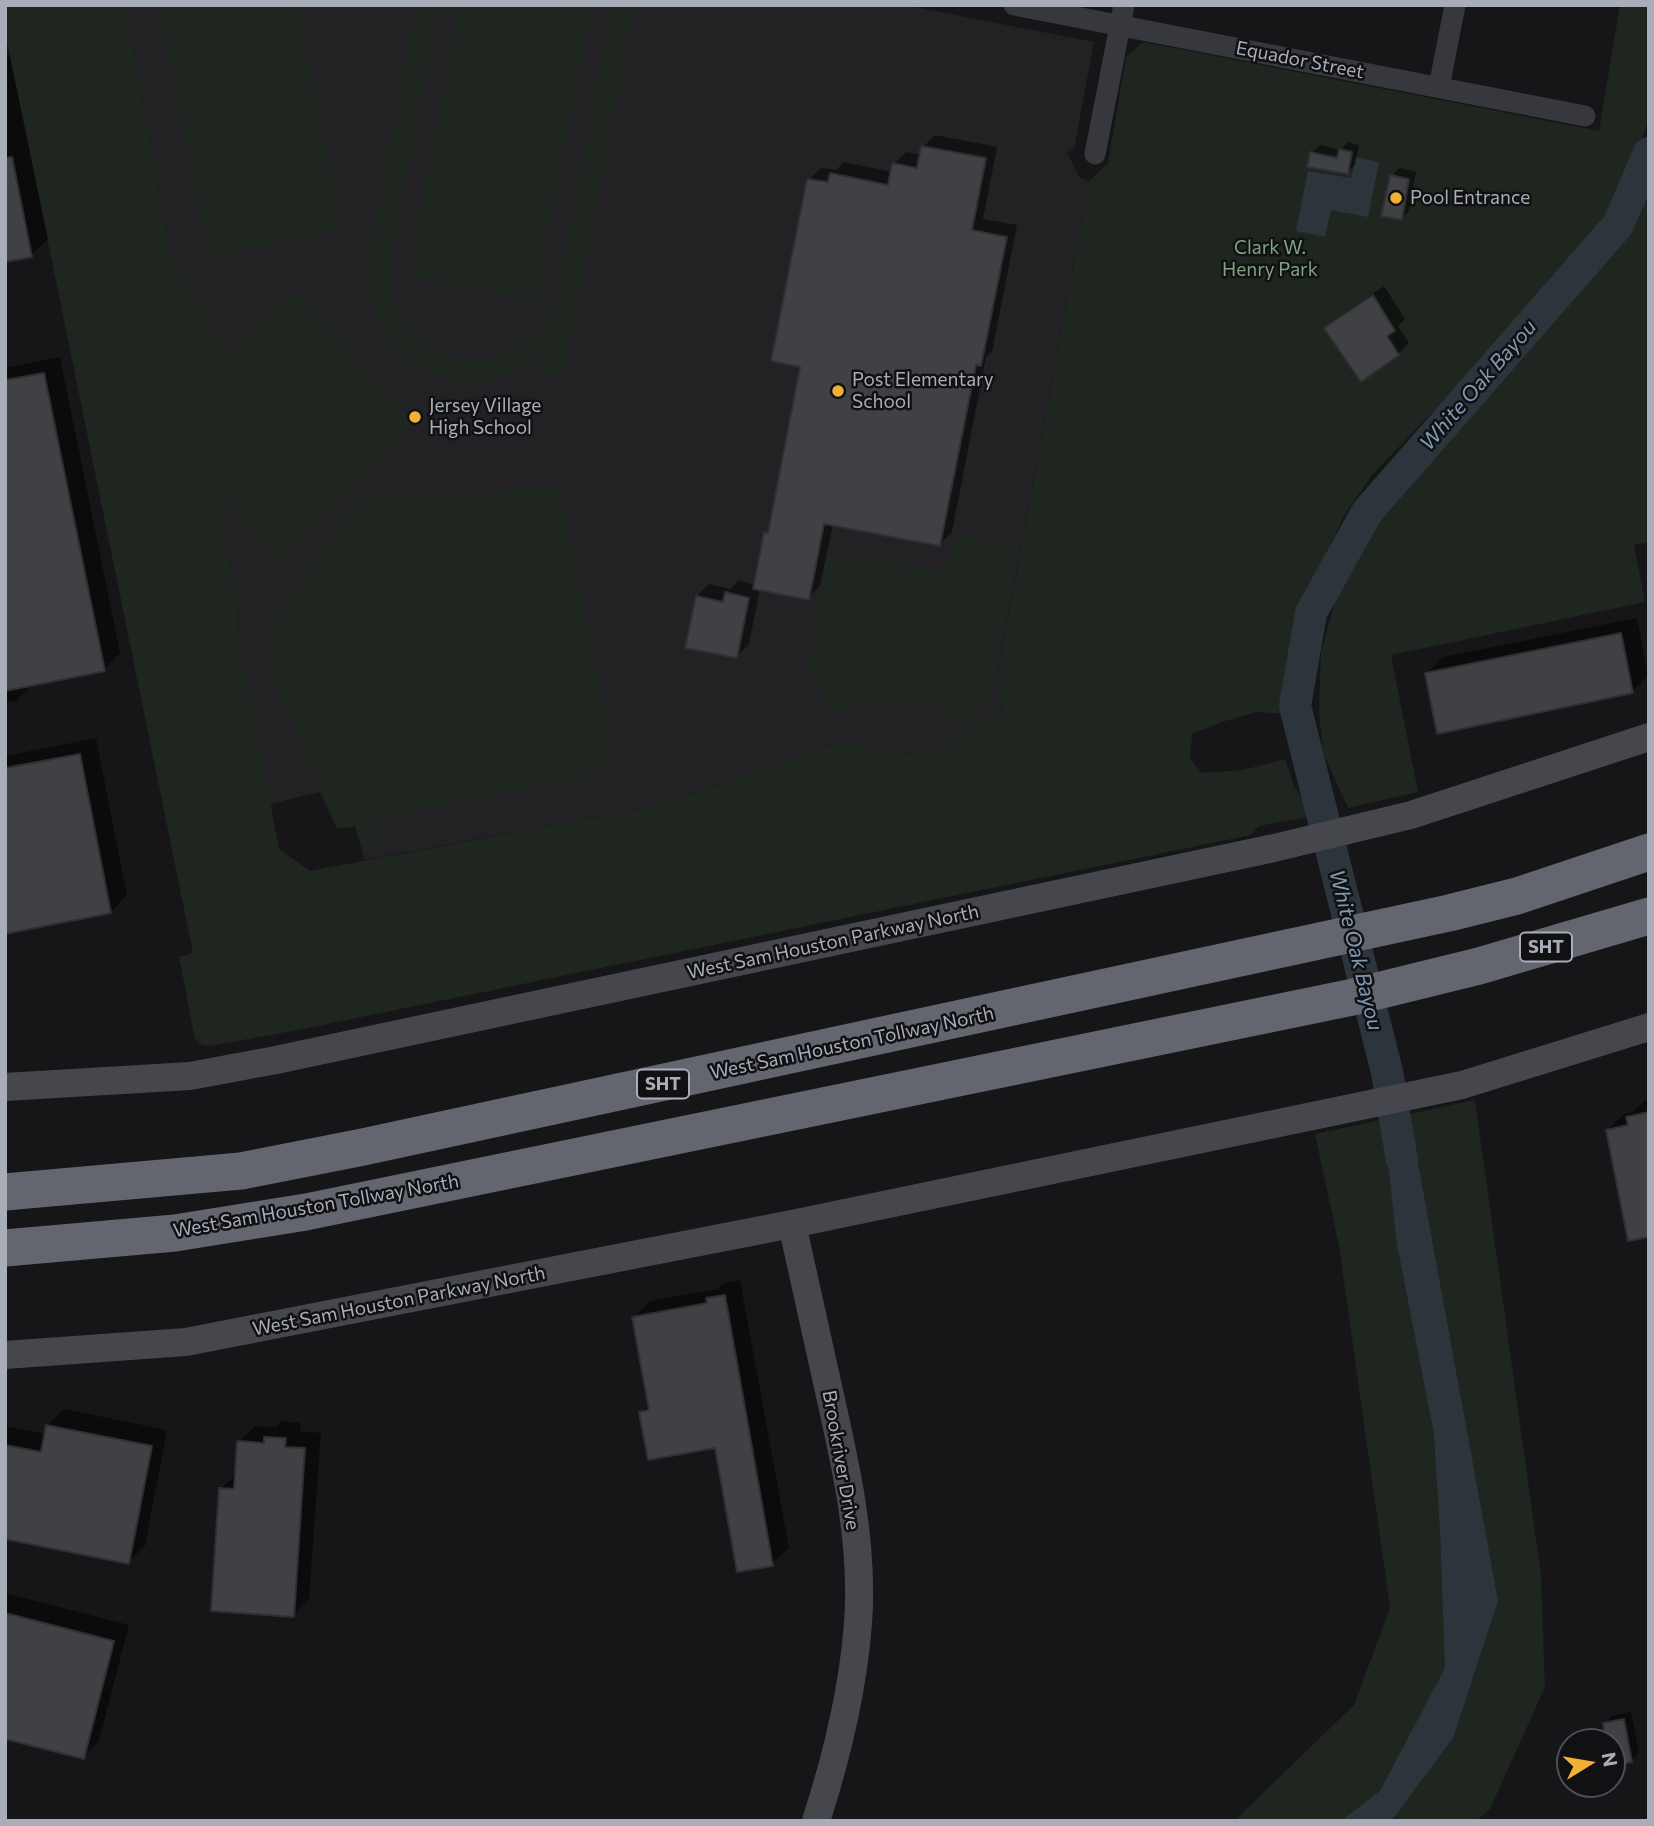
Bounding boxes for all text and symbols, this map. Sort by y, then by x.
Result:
street label: Equador Street [1234,36,1366,84]
place label: Pool Entrance [1410,187,1530,209]
marker: Pool Entrance [1388,190,1404,206]
park label: Clark W. Henry Park [1222,237,1318,281]
water label: White Oak Bayou [1414,314,1542,456]
place label: Post Elementary School [852,369,994,413]
marker: Post Elementary School [830,383,846,399]
place label: Jersey Village High School [429,395,541,439]
marker: Jersey Village High School [407,409,423,425]
water label: White Oak Bayou [1324,867,1388,1033]
street label: West Sam Houston Parkway North [685,900,981,984]
road number: SHT [1520,932,1572,962]
street label: West Sam Houston Tollway North [708,1002,996,1084]
road number: SHT [637,1070,689,1098]
street label: West Sam Houston Tollway North [171,1170,461,1242]
street label: West Sam Houston Parkway North [251,1261,547,1341]
street label: Brookriver Drive [817,1388,865,1532]
north arrow [1556,1728,1626,1798]
text: N [1597,1750,1623,1768]

